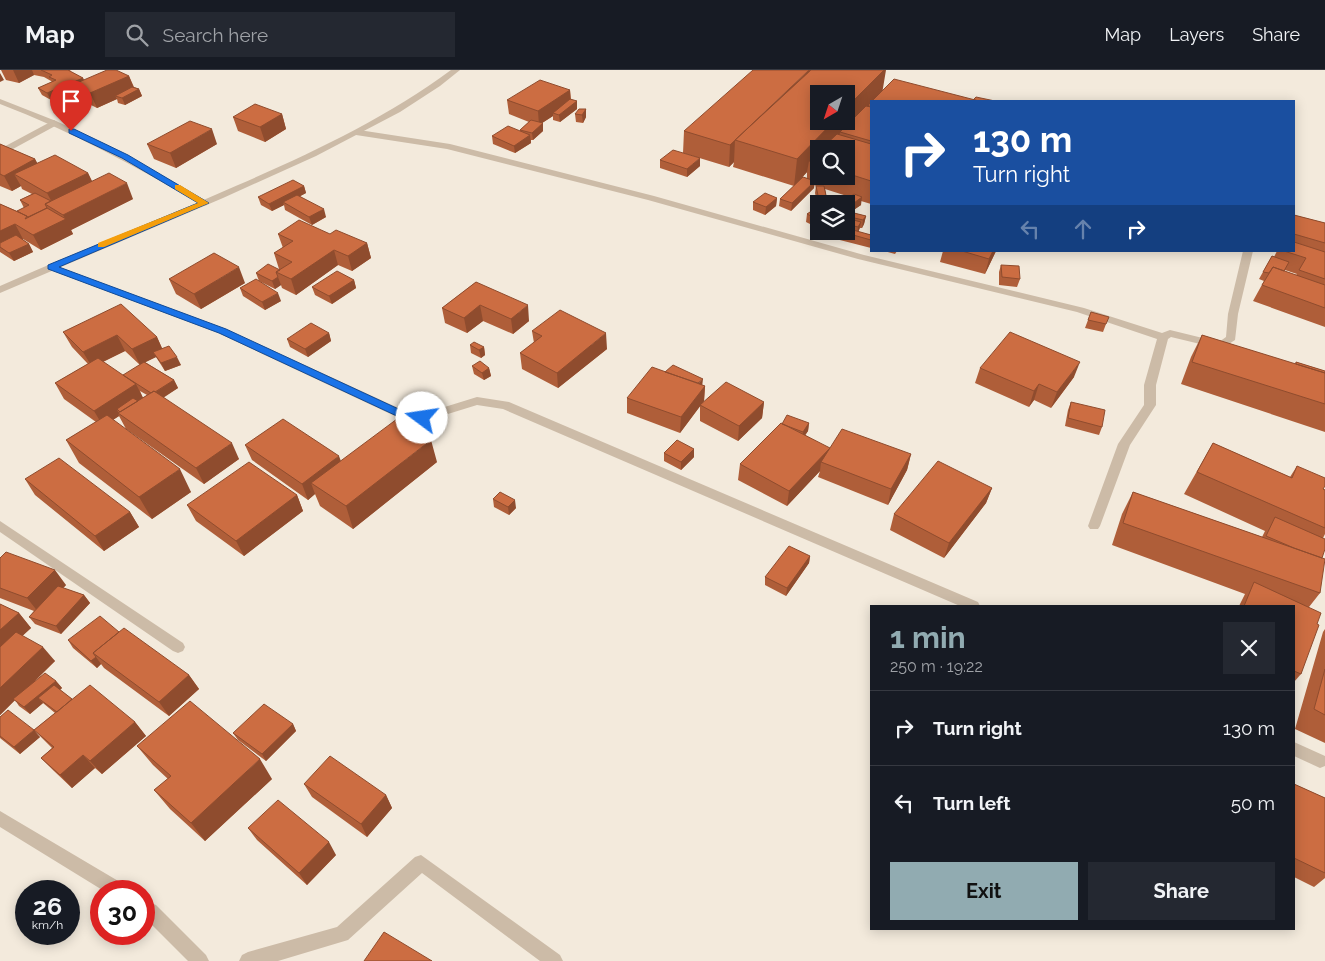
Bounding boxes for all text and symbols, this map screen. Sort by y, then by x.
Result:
search box [105,12,455,57]
text: Map [25,20,75,49]
icon: search [123,21,151,49]
text: Search here [163,24,268,46]
text: Map [1105,24,1141,45]
text: Layers [1169,24,1224,45]
text: Share [1252,24,1300,45]
pin [50,80,92,131]
north arrow [810,85,855,130]
map controls [810,85,855,240]
icon: arrive [57,87,85,115]
text: 130 m [973,119,1072,160]
icon: right [890,120,955,185]
button: search [810,140,855,185]
text: Turn right [973,161,1070,187]
button: layers [810,195,855,240]
icon: left [1016,215,1044,243]
icon: ahead [1069,215,1097,243]
icon: right [1122,215,1150,243]
position arrow [395,391,447,443]
text: 1 min [890,620,966,655]
button: close [1223,622,1275,674]
text: 250 m · 19:22 [890,657,983,676]
icon: right [890,714,918,742]
text: Turn right [933,717,1022,739]
text: 130 m [1223,717,1275,739]
icon: left [890,789,918,817]
text: Turn left [933,792,1010,814]
text: 50 m [1231,792,1275,814]
button: Exit [890,862,1078,920]
button: Share [1088,862,1275,920]
speed limit sign: 30 [90,880,155,945]
text: 26 [33,891,62,921]
text: km/h [32,918,63,932]

